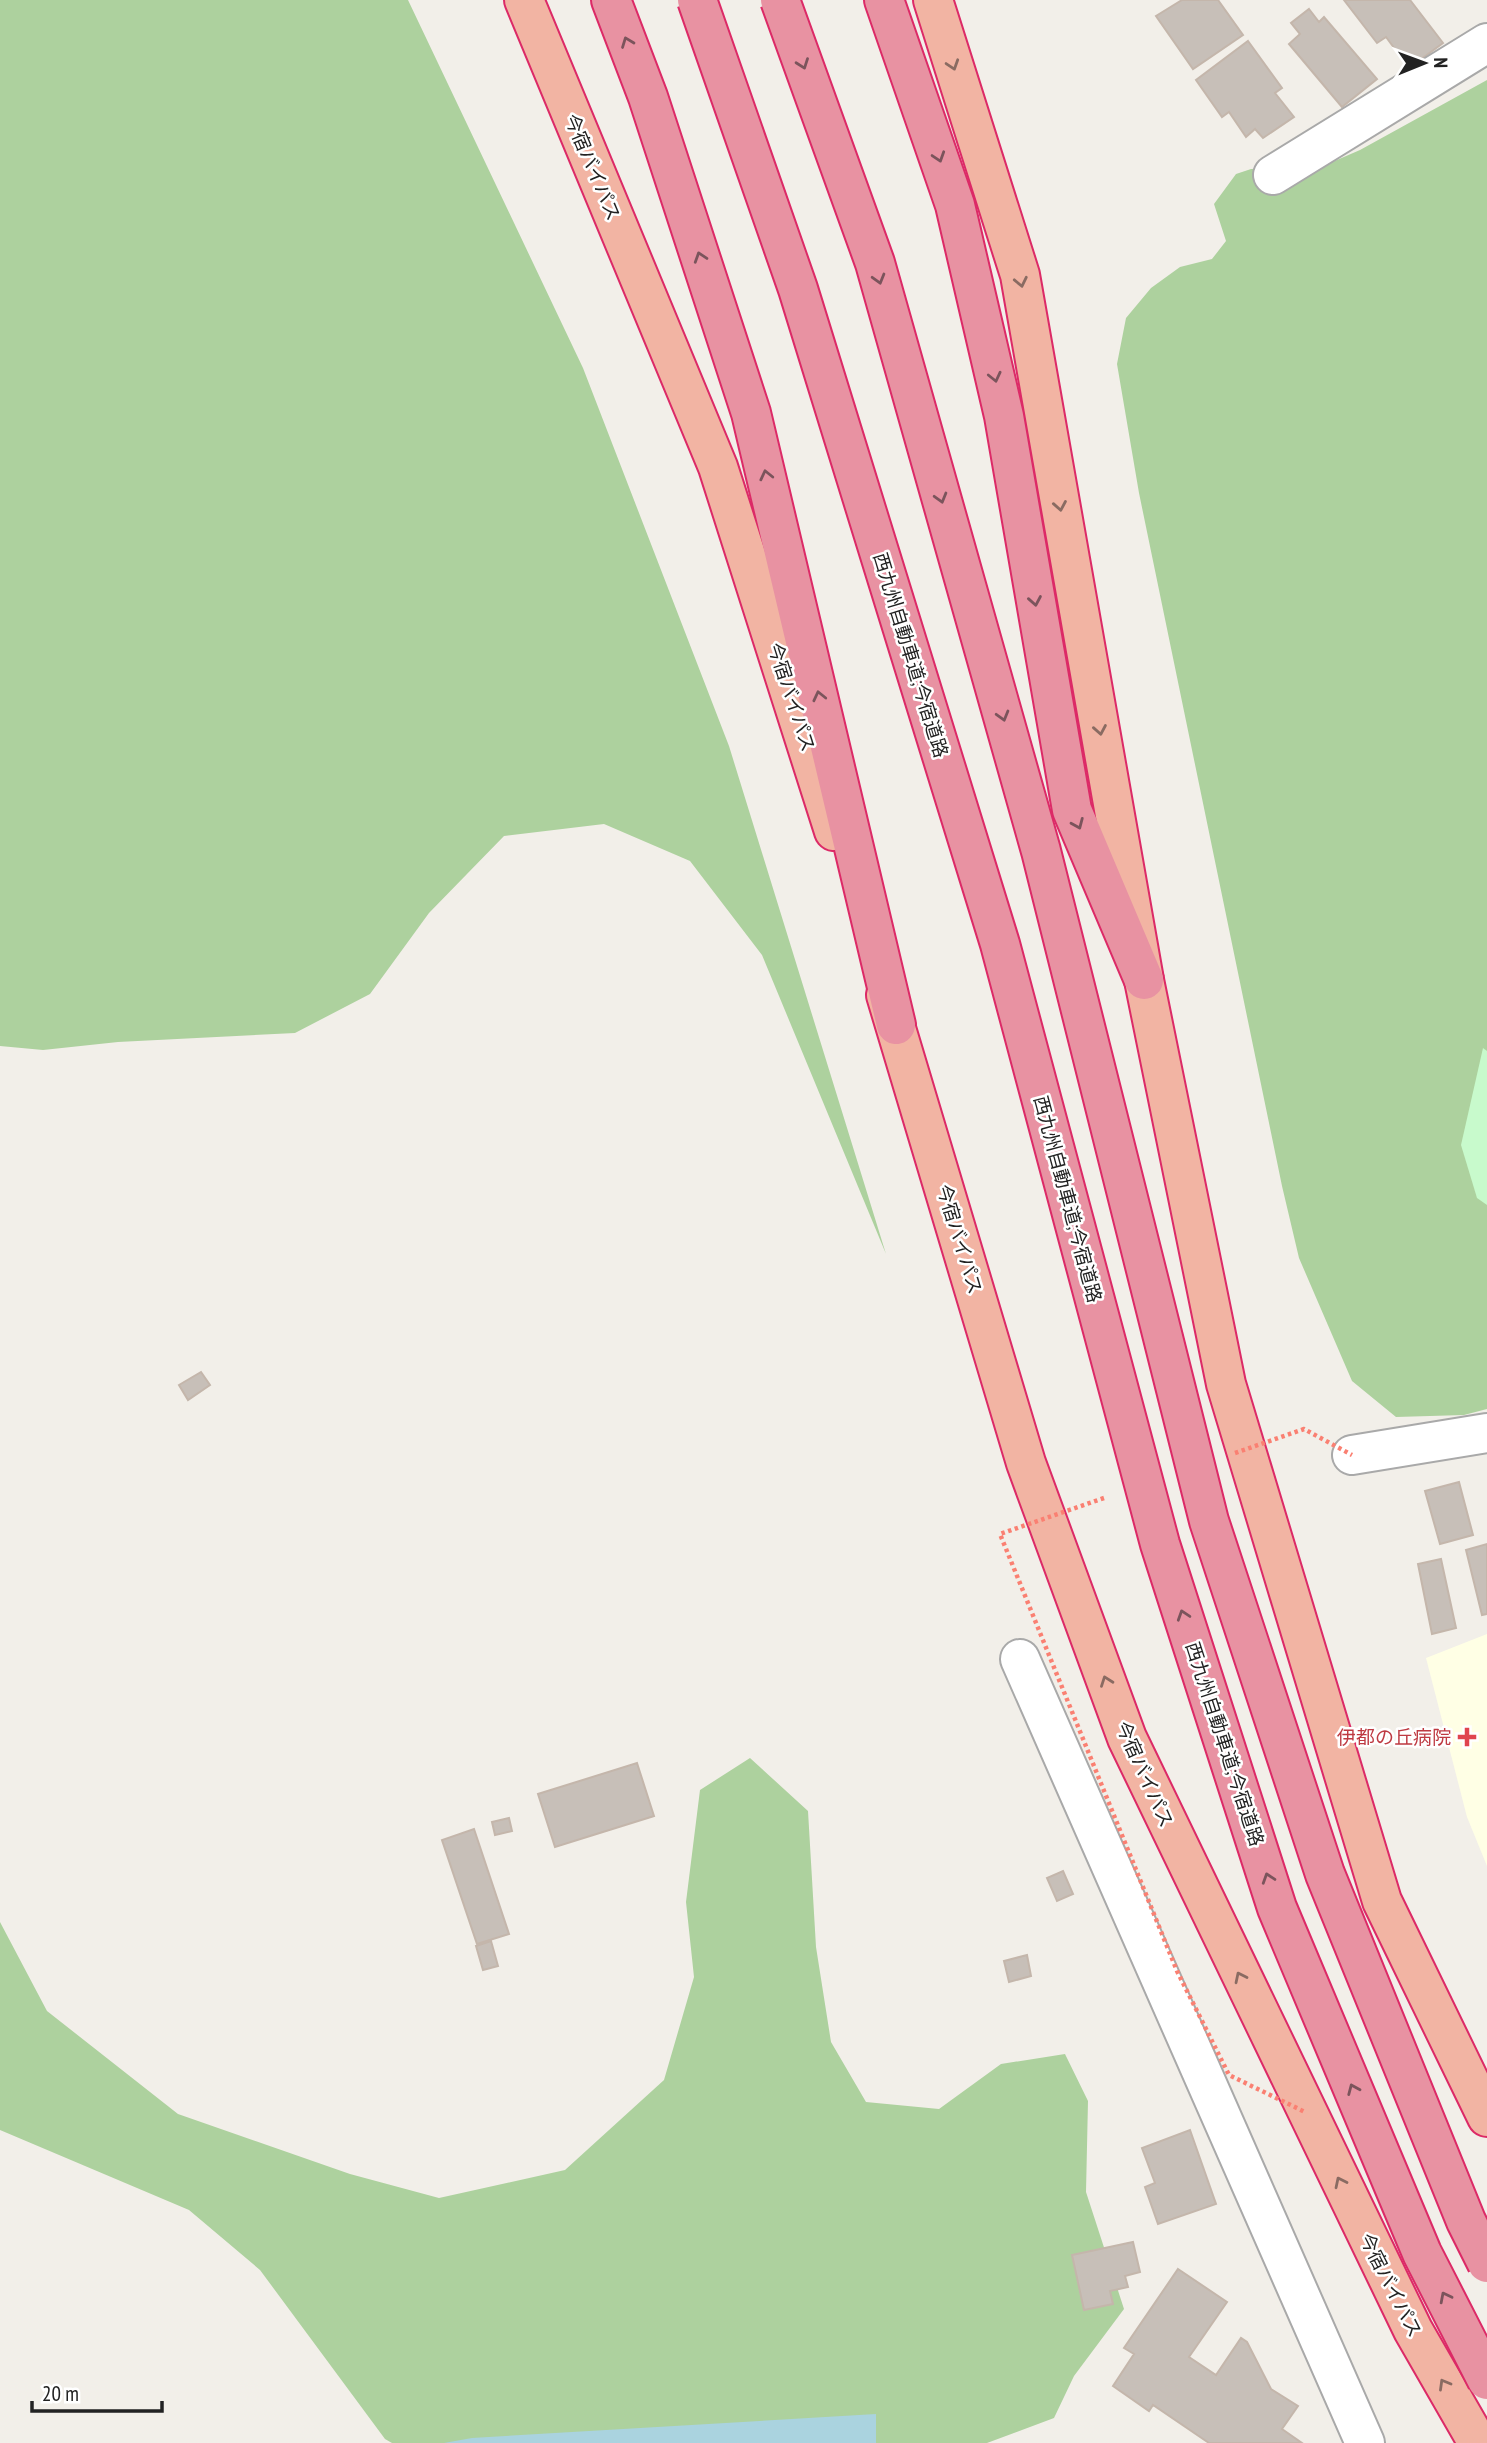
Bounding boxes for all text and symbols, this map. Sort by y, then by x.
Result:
north arrow [1389,28,1459,98]
one-way arrow [621,37,635,49]
text: N [1429,57,1453,68]
one-way arrow [795,58,809,70]
one-way arrow [945,59,960,71]
street label: 今宿バイパス [560,110,626,224]
one-way arrow [931,150,945,162]
one-way arrow [694,252,709,264]
one-way arrow [871,272,886,284]
one-way arrow [1012,276,1027,288]
one-way arrow [986,371,1001,383]
one-way arrow [760,469,774,481]
one-way arrow [933,491,948,503]
one-way arrow [1052,500,1067,512]
street label: 西九州自動車道;今宿道路 [868,550,954,760]
one-way arrow [1027,595,1042,607]
street label: 今宿バイパス [763,639,821,755]
one-way arrow [813,690,827,702]
one-way arrow [995,710,1010,722]
one-way arrow [1092,724,1107,736]
one-way arrow [1069,817,1083,829]
street label: 西九州自動車道;今宿道路 [1029,1093,1107,1305]
street label: 今宿バイパス [932,1181,988,1297]
one-way arrow [1177,1610,1191,1622]
street label: 西九州自動車道;今宿道路 [1181,1639,1269,1849]
one-way arrow [1100,1675,1114,1687]
street label: 今宿バイパス [1111,1717,1179,1831]
place label: 伊都の丘病院 [1337,1725,1451,1749]
marker: 伊都の丘病院 [1457,1727,1477,1747]
one-way arrow [1262,1873,1276,1885]
one-way arrow [1235,1972,1249,1984]
one-way arrow [1347,2084,1361,2096]
one-way arrow [1334,2177,1348,2189]
street label: 今宿バイパス [1355,2229,1427,2341]
one-way arrow [1439,2292,1453,2305]
scale bar [32,2370,161,2414]
one-way arrow [1439,2378,1452,2391]
text: 20 m [42,2380,79,2407]

